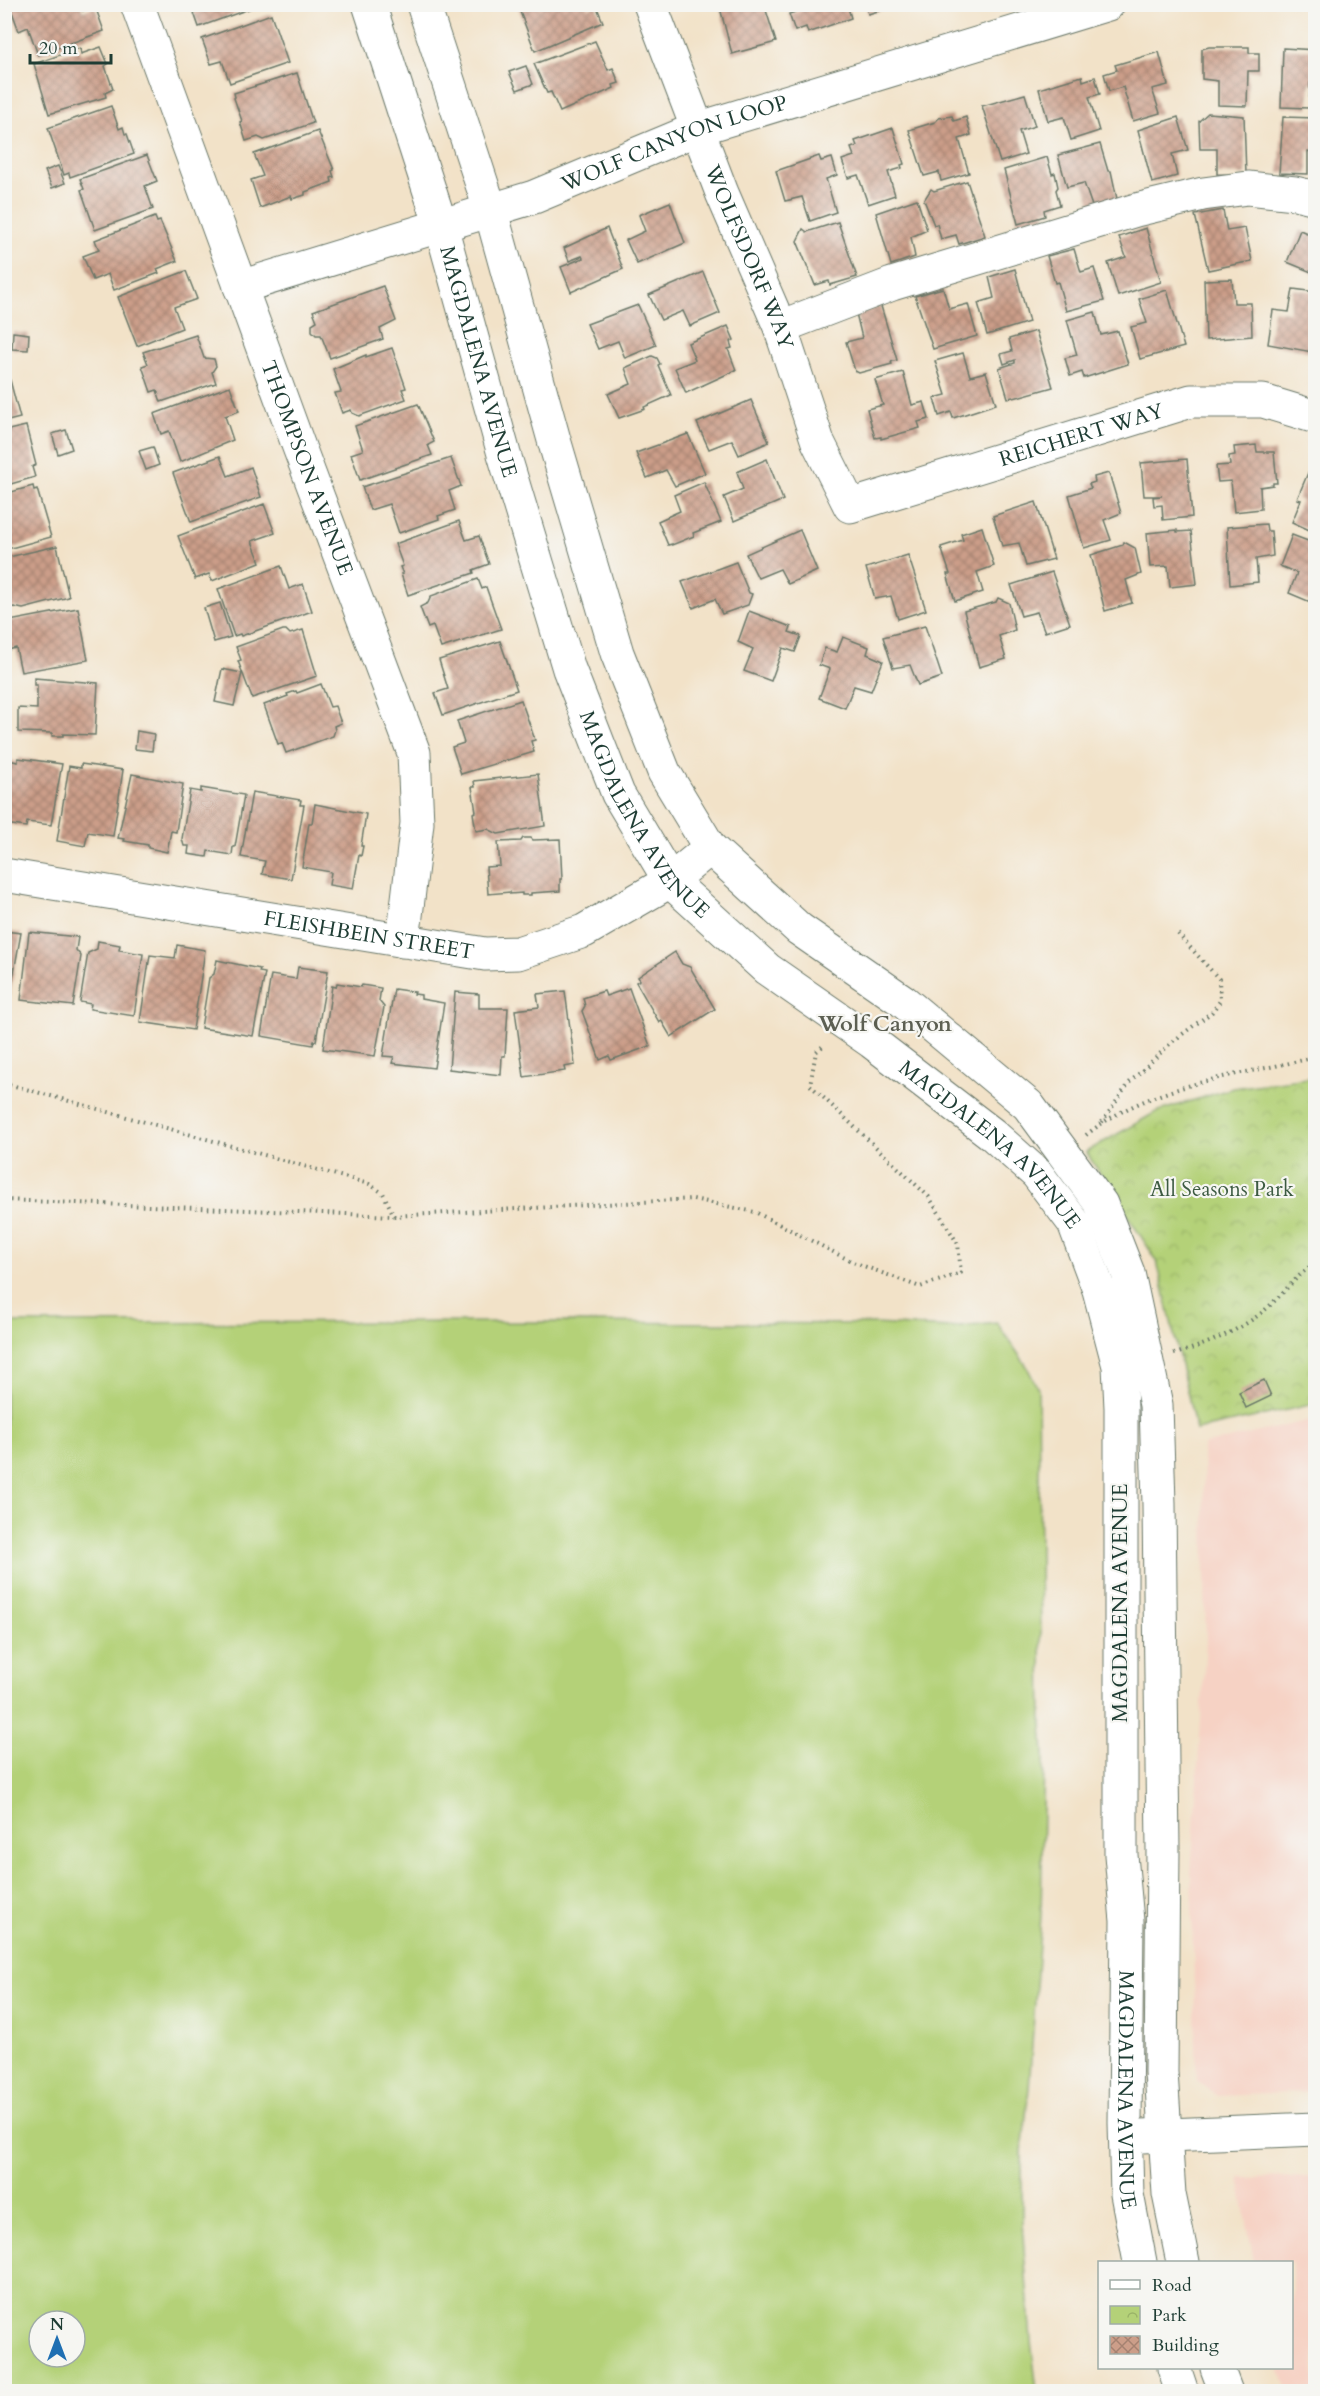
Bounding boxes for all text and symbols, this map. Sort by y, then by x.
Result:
scale bar [30,27,111,65]
text: 20 m [39,36,78,61]
street label: WOLF CANYON LOOP [556,88,791,199]
street label: WOLFSDORF WAY [697,160,800,354]
street label: MAGDALENA AVENUE [432,243,524,481]
street label: THOMPSON AVENUE [254,357,360,579]
street label: REICHERT WAY [996,396,1168,474]
street label: MAGDALENA AVENUE [572,707,716,925]
street label: FLEISHBEIN STREET [262,904,476,967]
district label: Wolf Canyon [817,1009,952,1039]
street label: MAGDALENA AVENUE [893,1054,1087,1235]
park label: All Seasons Park [1150,1175,1295,1204]
street label: MAGDALENA AVENUE [1106,1484,1135,1722]
street label: MAGDALENA AVENUE [1110,1970,1144,2212]
legend [1098,2261,1293,2369]
text: Road [1152,2273,1192,2298]
text: Park [1152,2303,1187,2328]
north arrow [27,2309,87,2369]
text: N [50,2314,64,2336]
text: Building [1152,2333,1220,2358]

